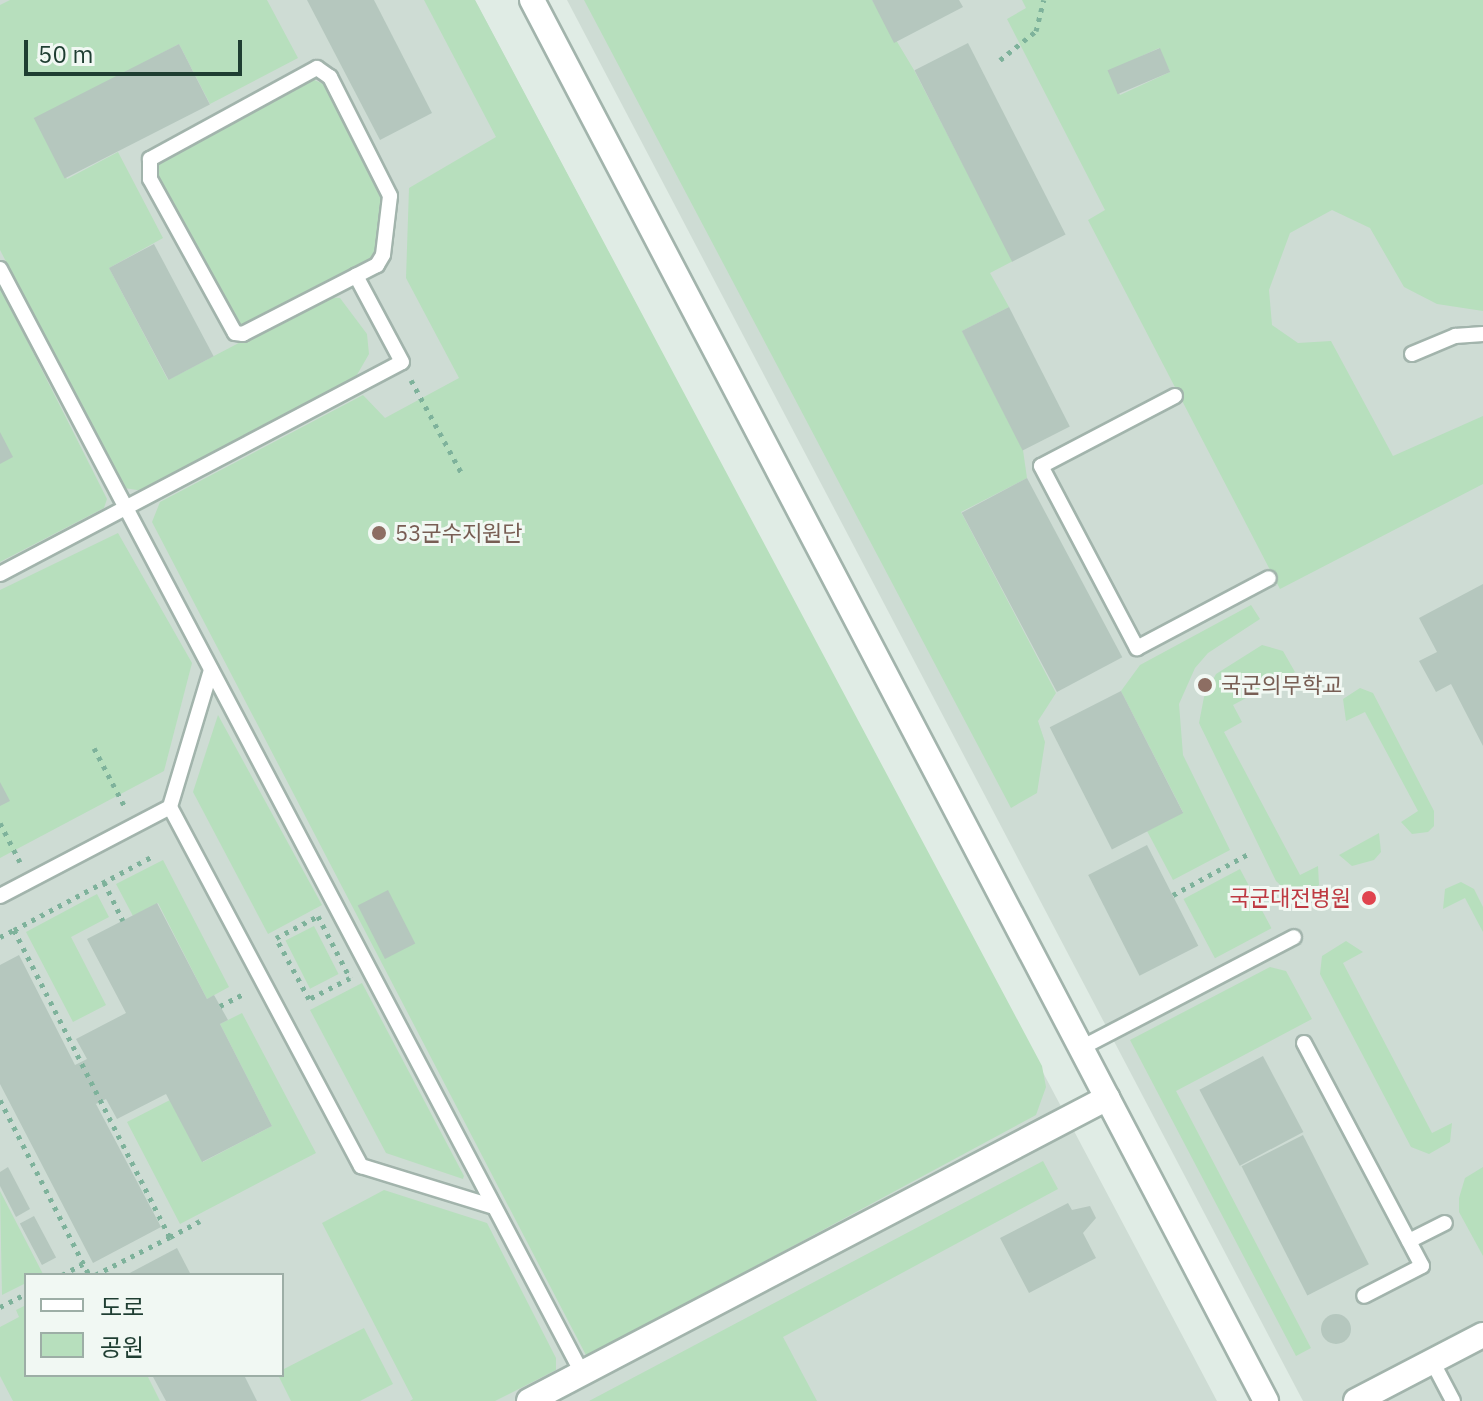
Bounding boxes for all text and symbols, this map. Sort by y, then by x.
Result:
scale bar [28,24,246,74]
text: 50 m [38,38,93,70]
place label: 53군수지원단 [395,520,523,546]
marker: 53군수지원단 [370,524,388,542]
place label: 국군의무학교 [1221,672,1342,698]
marker: 국군의무학교 [1196,676,1214,694]
place label: 국군대전병원 [1230,885,1351,911]
marker: 국군대전병원 [1358,887,1380,909]
legend [24,1273,284,1377]
text: 도로 [100,1291,144,1323]
text: 공원 [100,1331,144,1363]

